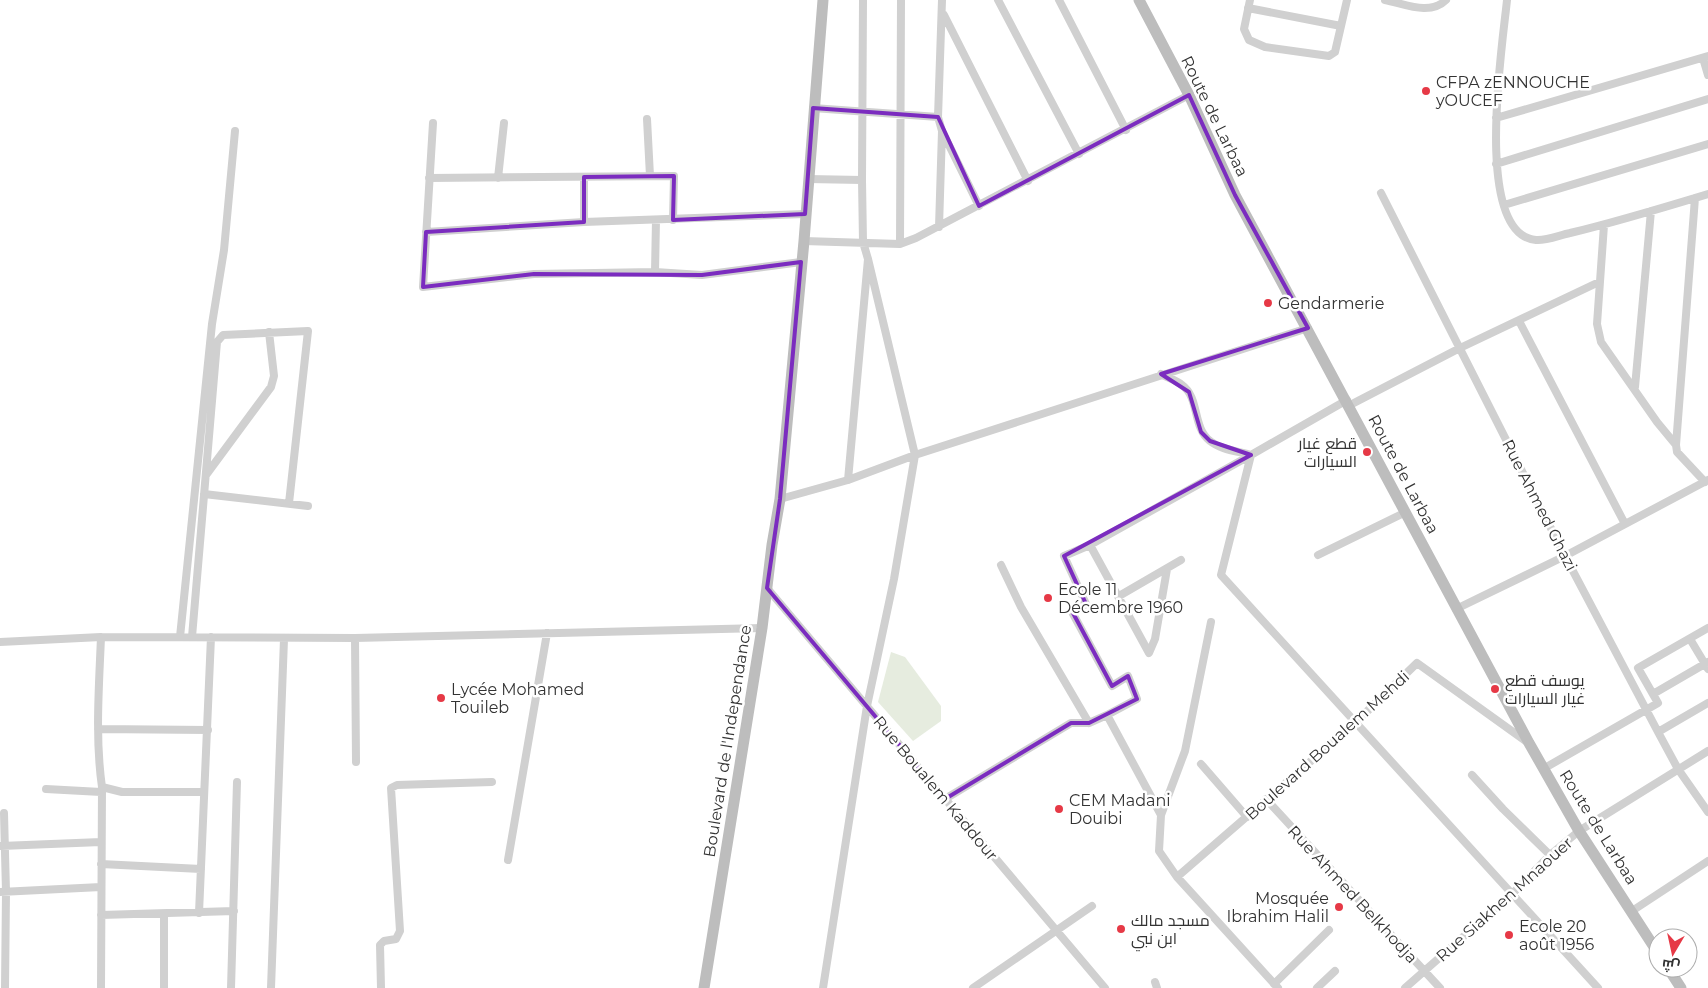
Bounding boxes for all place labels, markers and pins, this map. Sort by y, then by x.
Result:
place label: CFPA zENNOUCHE yOUCEF [1435,73,1590,110]
marker: CFPA zENNOUCHE yOUCEF [1420,85,1432,97]
place label: Gendarmerie [1278,294,1384,313]
marker: Gendarmerie [1262,297,1274,309]
place label: قطع غيار السيارات [1297,434,1357,471]
marker: قطع غيار السيارات [1361,446,1373,458]
place label: Ecole 11 Décembre 1960 [1058,580,1183,617]
marker: Ecole 11 Décembre 1960 [1042,592,1054,604]
place label: يوسف قطع غيار السيارات [1505,671,1585,708]
place label: Lycée Mohamed Touileb [451,680,584,717]
marker: يوسف قطع غيار السيارات [1489,683,1501,695]
marker: Lycée Mohamed Touileb [435,692,447,704]
place label: CEM Madani Douibi [1069,791,1171,828]
marker: CEM Madani Douibi [1053,803,1065,815]
place label: Mosquée Ibrahim Halil [1226,889,1329,926]
marker: Mosquée Ibrahim Halil [1333,901,1345,913]
place label: مسجد مالك ابن نبي [1131,911,1210,952]
place label: Ecole 20 août 1956 [1519,917,1594,954]
marker: مسجد مالك ابن نبي [1115,923,1127,935]
marker: Ecole 20 août 1956 [1503,929,1515,941]

